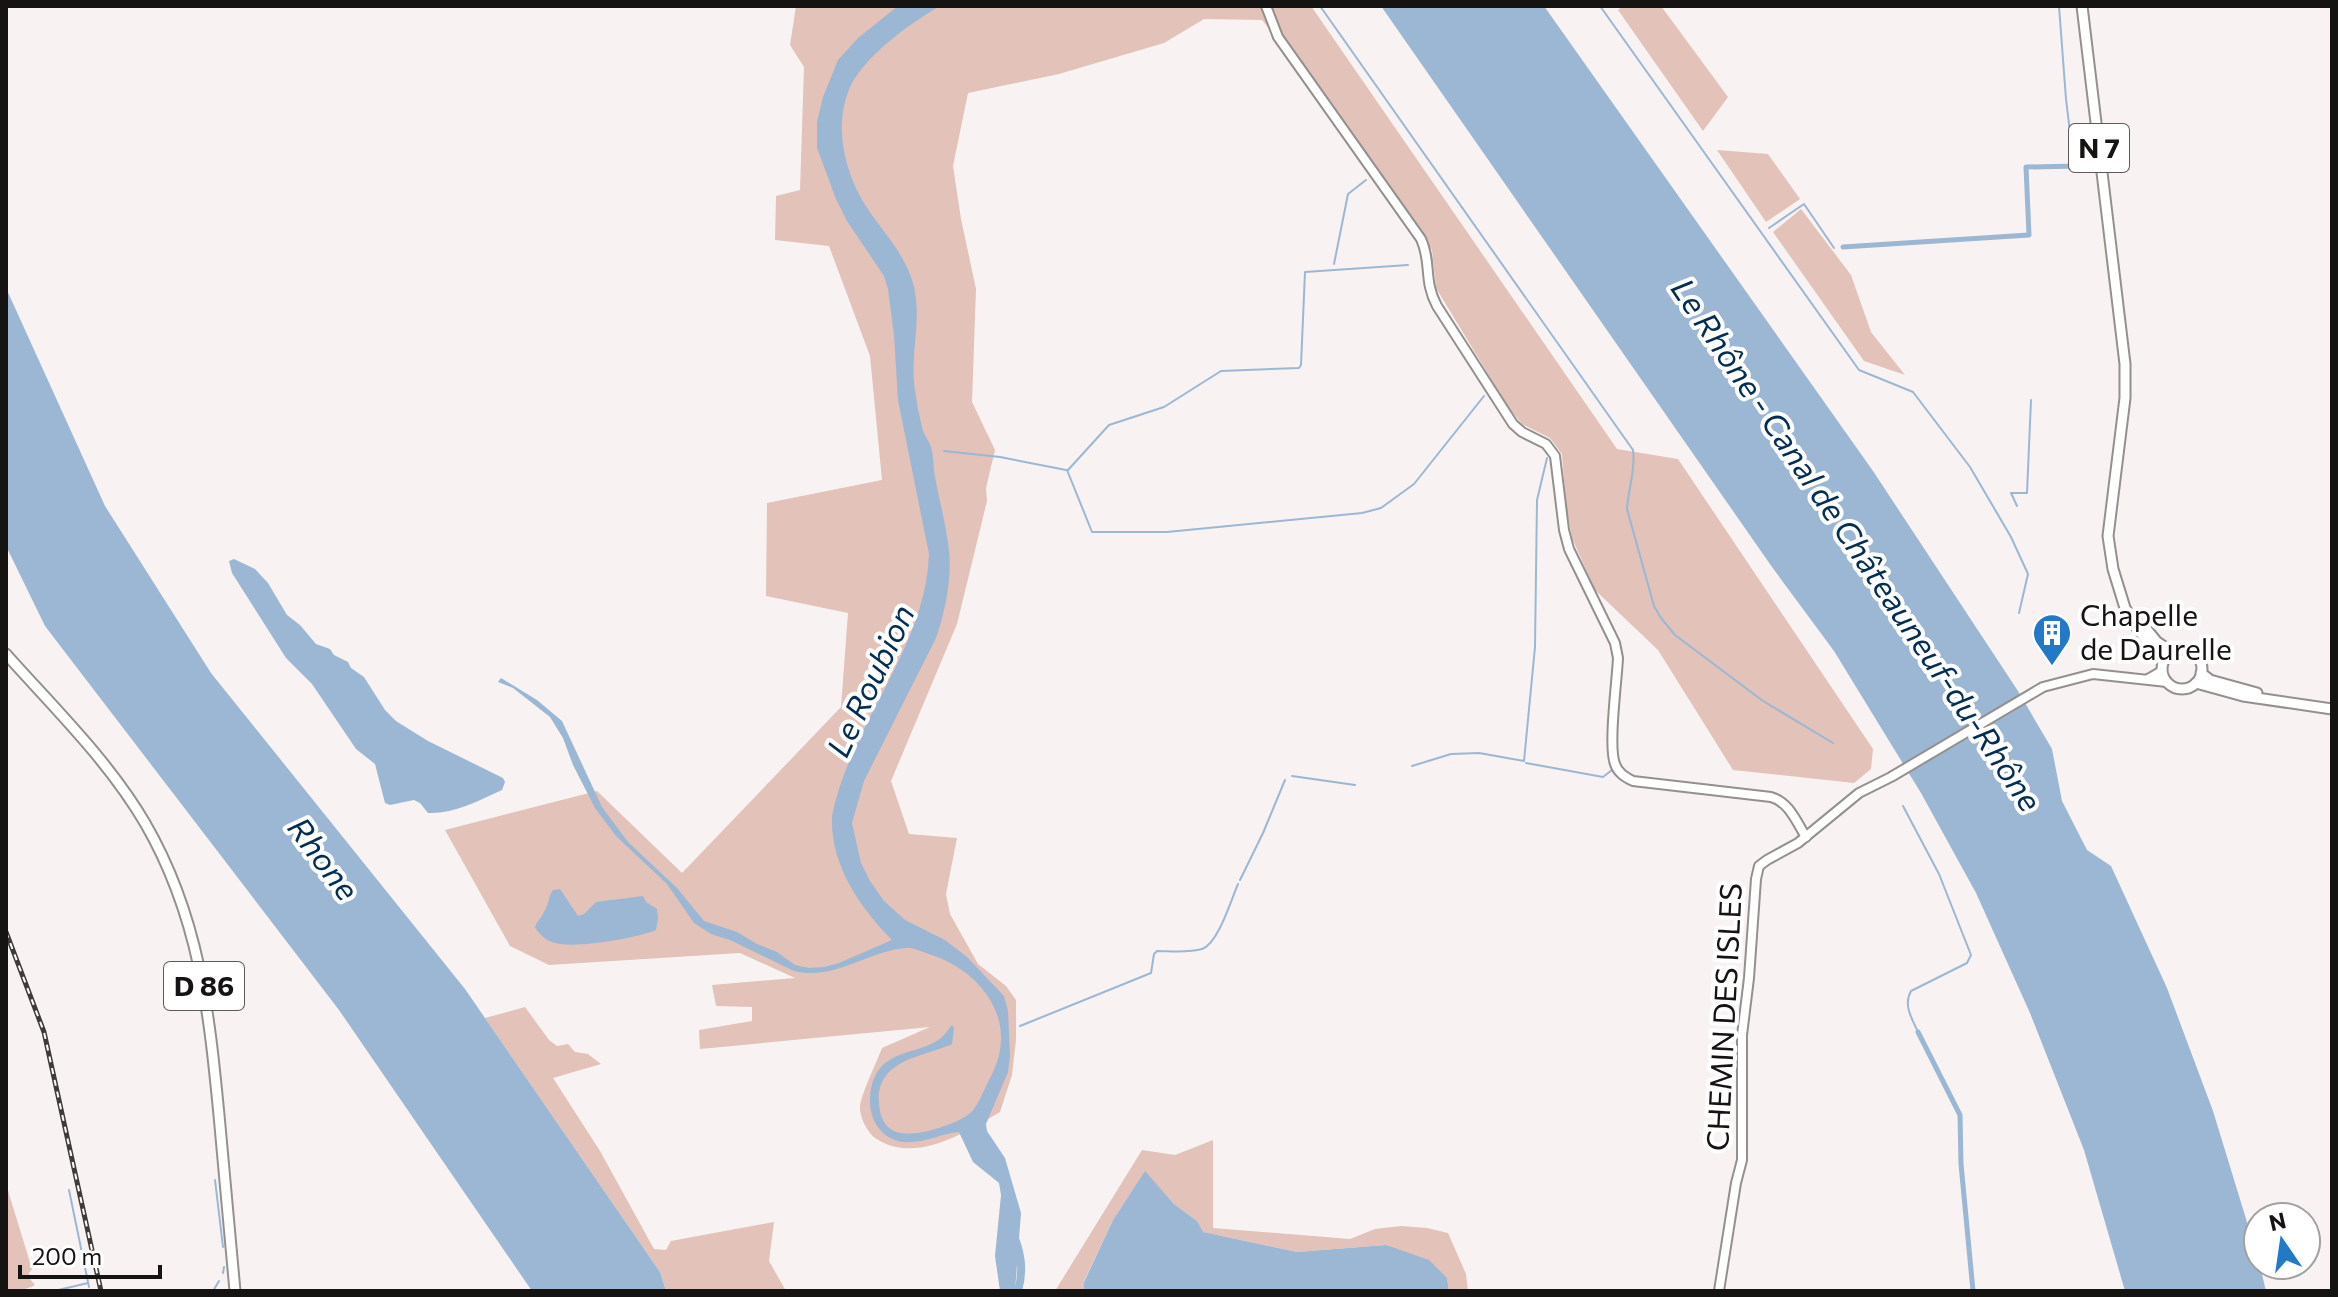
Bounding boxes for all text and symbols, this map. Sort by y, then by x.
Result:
road number: N 7 [2069,124,2129,172]
water label: Le Rhône - Canal de Châteauneuf-du-Rhône [1664,270,2052,818]
place label: Chapelle de Daurelle [2080,595,2232,666]
water label: Le Roubion [817,598,922,763]
building icon: Chapelle de Daurelle [2031,612,2073,667]
water label: Rhone [280,808,369,908]
street label: CHEMIN DES ISLES [1697,882,1748,1152]
road number: D 86 [164,962,244,1010]
north arrow [2242,1201,2322,1281]
text: N [2266,1206,2288,1236]
scale bar [20,1229,160,1279]
text: 200 m [32,1241,102,1270]

